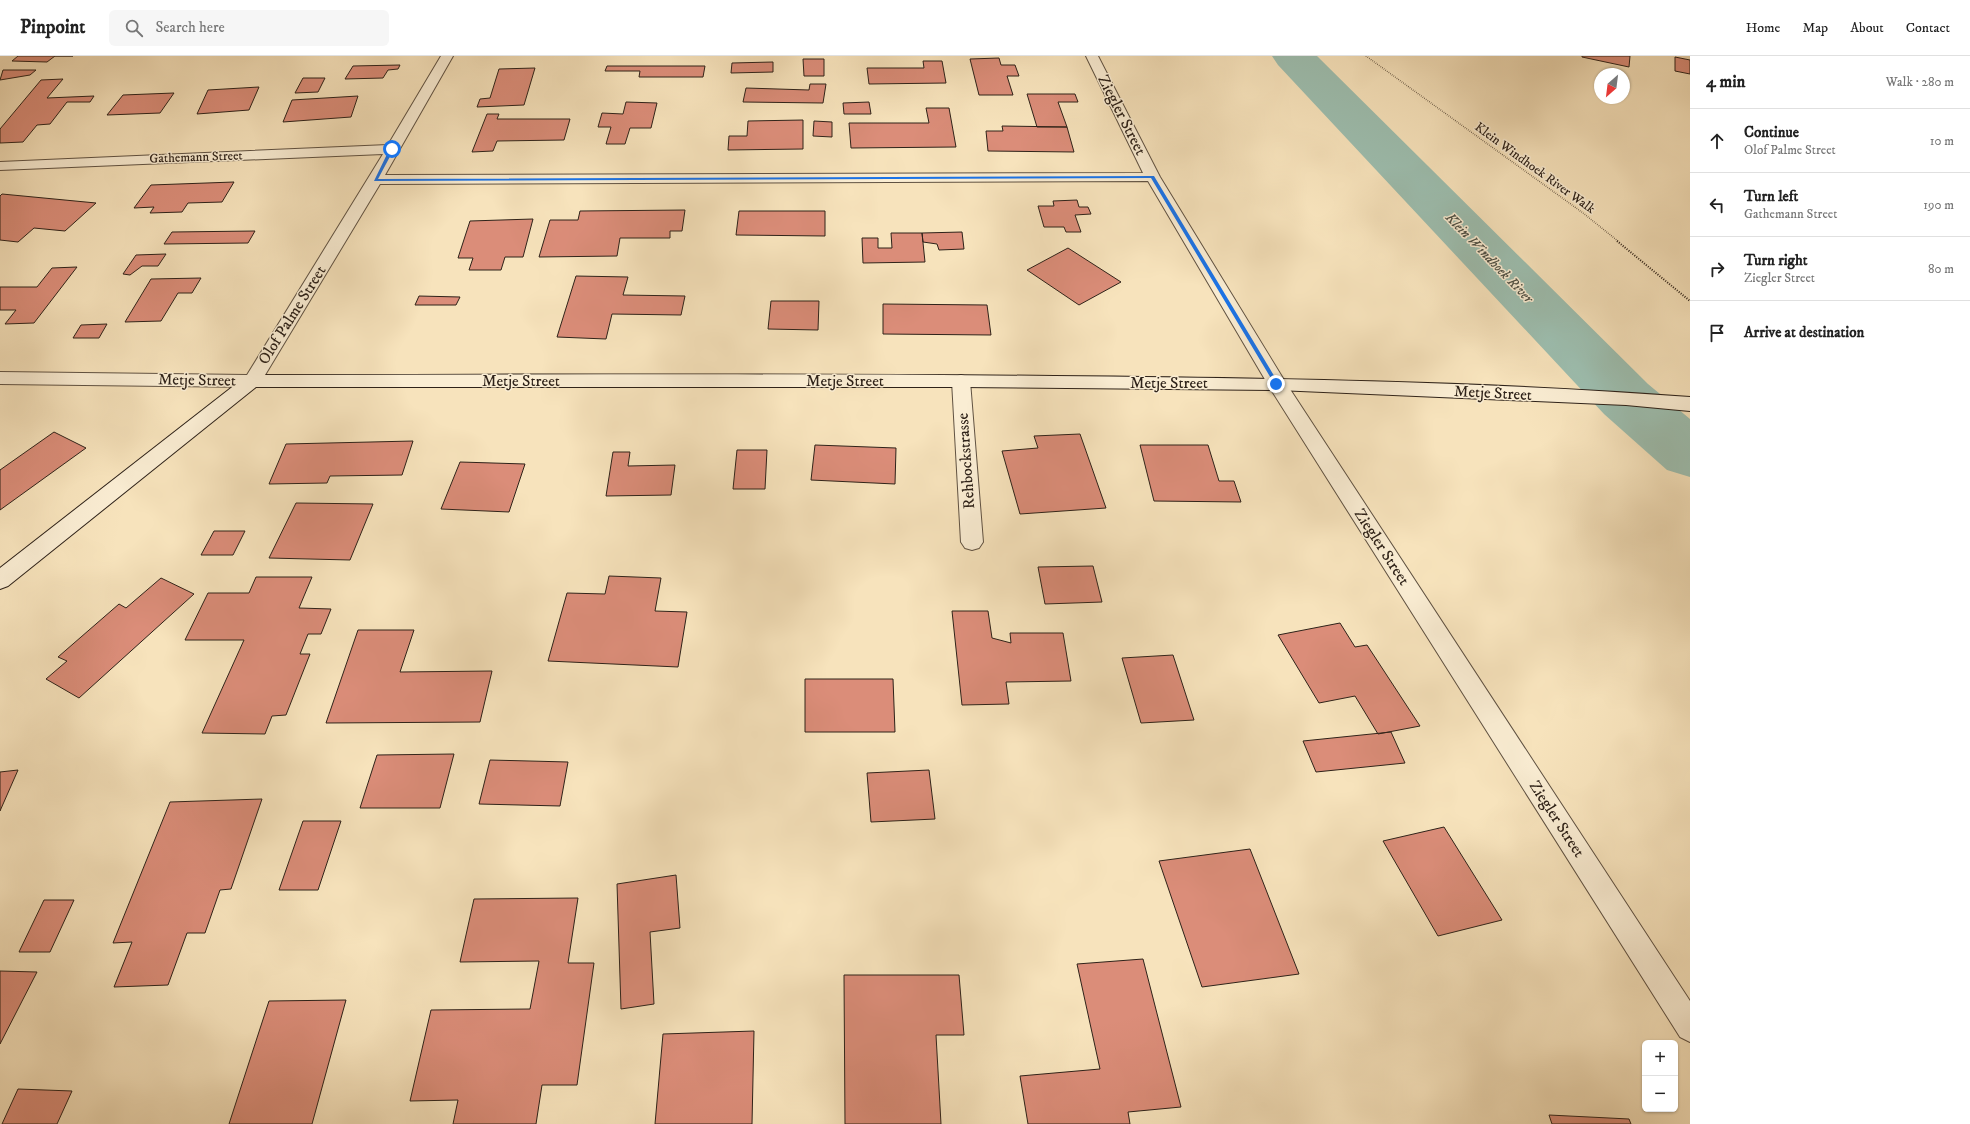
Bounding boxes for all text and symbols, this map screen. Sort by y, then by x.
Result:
search box [109,10,389,46]
text: Pinpoint [20,16,85,39]
icon: search [123,17,145,39]
text: Search here [155,18,225,37]
text: Home [1746,19,1780,37]
text: Map [1802,19,1828,37]
text: About [1850,19,1884,37]
text: Contact [1906,19,1950,37]
north arrow [1594,68,1630,104]
text: 4 min [1706,71,1745,93]
street label: Ziegler Street [1093,72,1151,158]
text: Walk · 280 m [1886,74,1954,90]
street label: Klein Windhoek River Walk [1472,119,1599,217]
text: Continue [1744,123,1799,142]
icon: ahead [1706,130,1728,152]
text: 10 m [1930,133,1954,149]
route start [383,140,401,158]
text: Olof Palme Street [1744,142,1836,158]
street label: Gathemann Street [149,147,243,167]
text: Turn left [1744,187,1798,206]
icon: left [1706,194,1728,216]
text: 190 m [1923,197,1954,213]
text: Gathemann Street [1744,206,1837,222]
water label: Klein Windhoek River [1441,208,1537,308]
text: Turn right [1744,251,1807,270]
icon: right [1706,258,1728,280]
text: 80 m [1928,261,1954,277]
street label: Olof Palme Street [254,262,330,368]
text: Ziegler Street [1744,270,1815,286]
icon: arrive [1706,322,1728,344]
text: Arrive at destination [1744,323,1864,342]
street label: Metje Street [158,369,236,391]
street label: Metje Street [482,371,560,391]
street label: Metje Street [806,371,884,391]
street label: Metje Street [1130,373,1208,393]
route end [1267,375,1285,393]
street label: Metje Street [1454,381,1532,405]
street label: Rehbockstrasse [953,412,979,510]
street label: Ziegler Street [1350,505,1414,589]
street label: Ziegler Street [1525,777,1589,861]
map controls [1642,1040,1678,1112]
button: + [1642,1040,1678,1076]
button: − [1642,1076,1678,1112]

